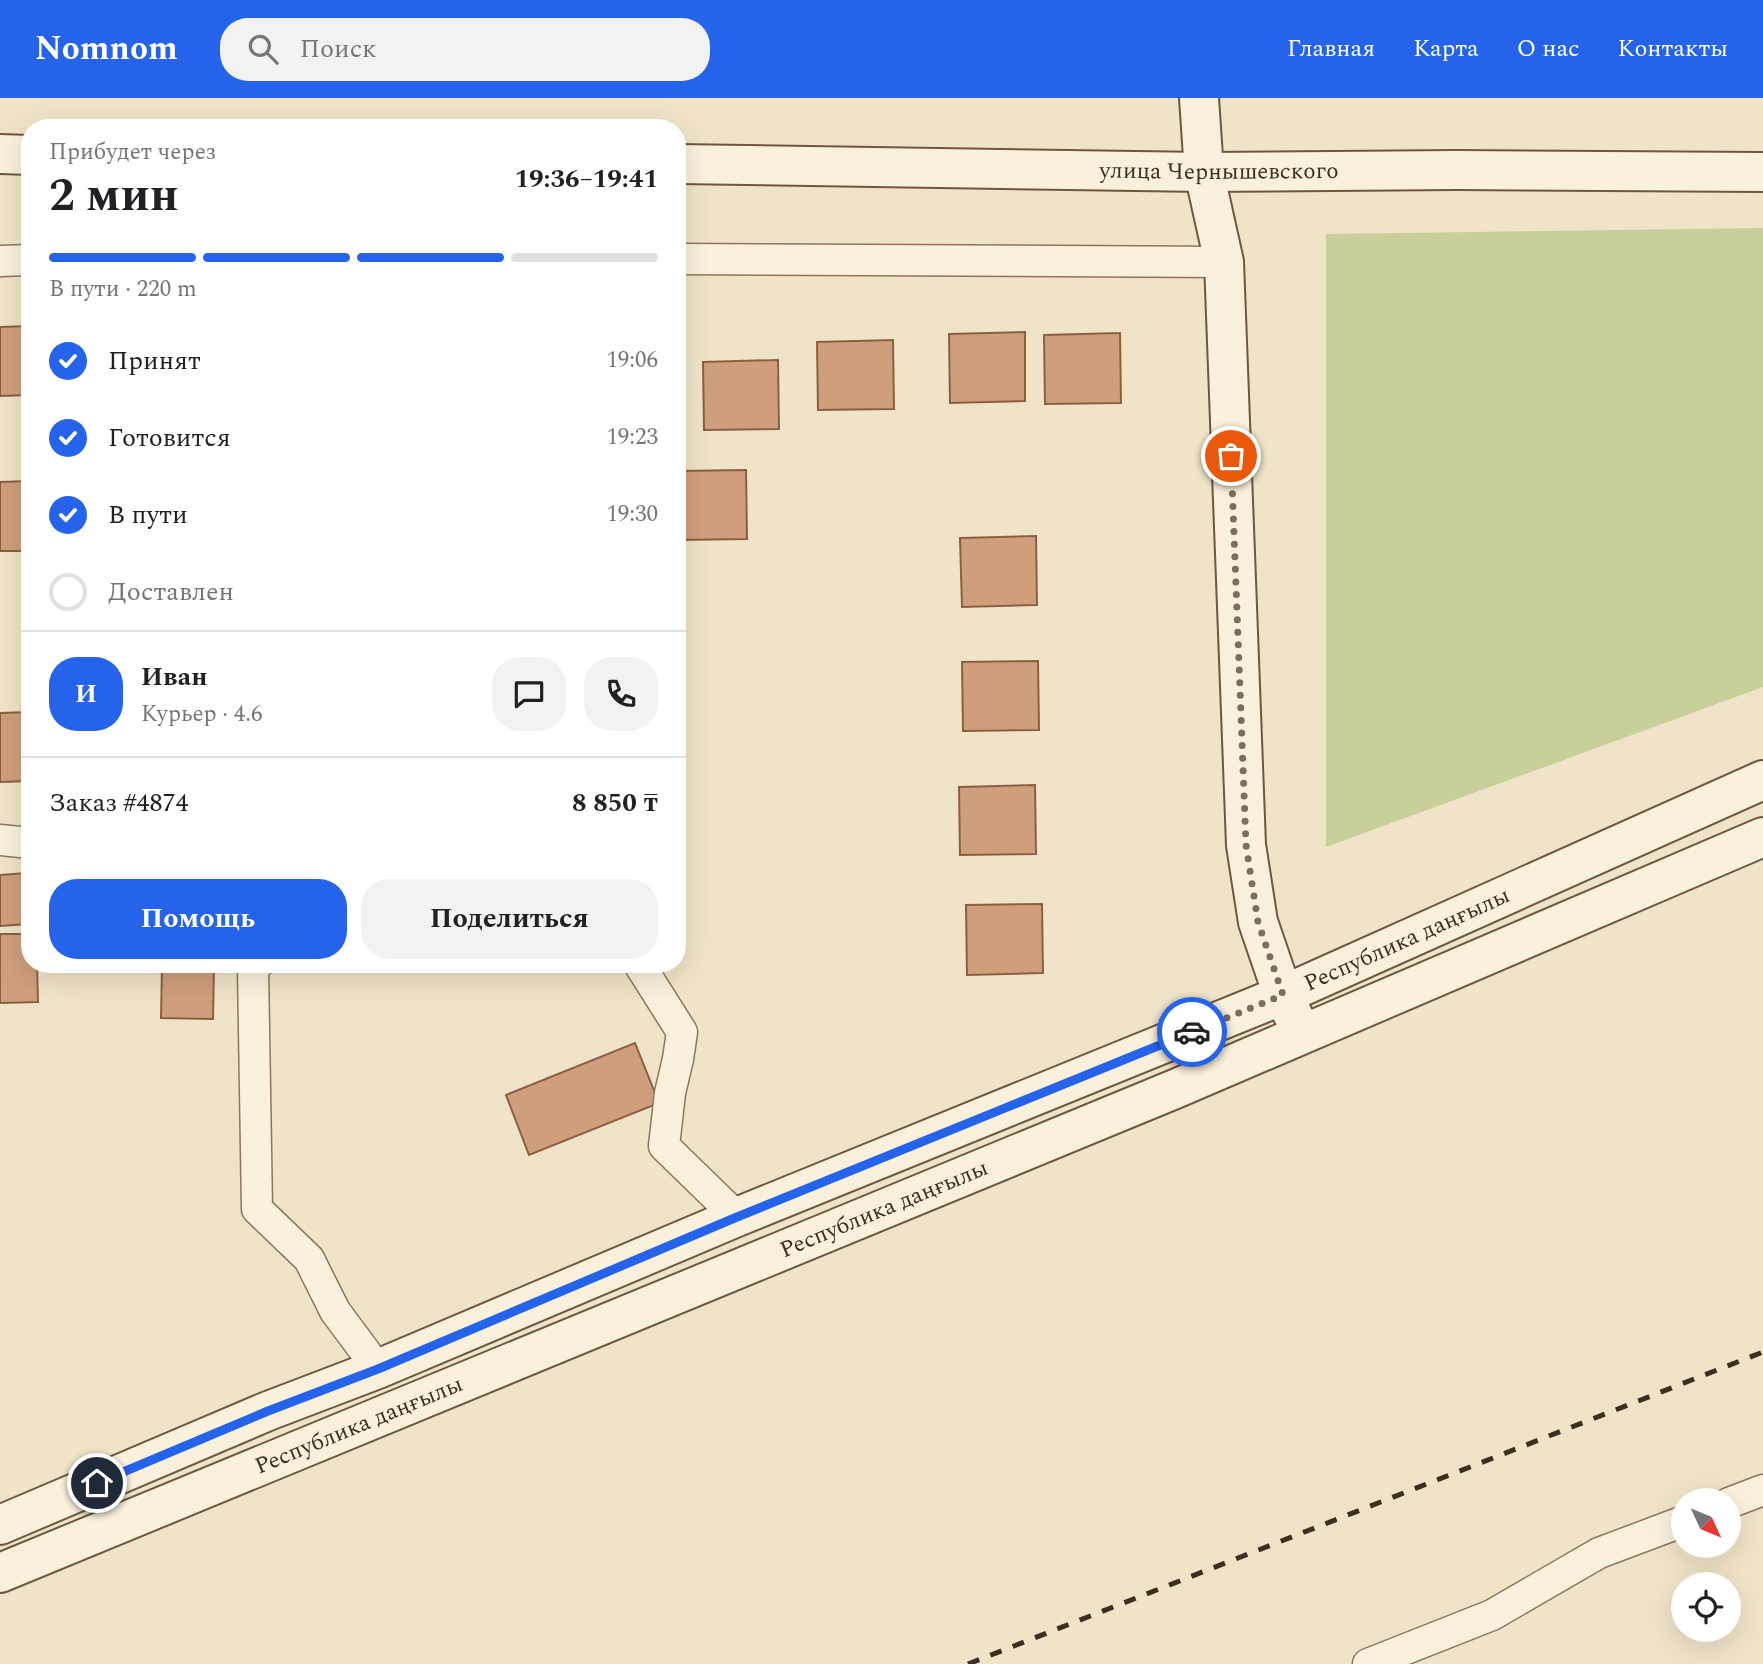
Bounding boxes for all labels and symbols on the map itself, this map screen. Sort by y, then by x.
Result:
street label: улица Чернышевского [1098,153,1339,190]
pin [1201,426,1261,486]
street label: Республика даңғылы [1298,878,1516,1001]
courier [1157,997,1227,1067]
street label: Республика даңғылы [774,1150,993,1267]
street label: Республика даңғылы [249,1367,468,1484]
pin [67,1453,127,1513]
north arrow [1671,1488,1741,1558]

